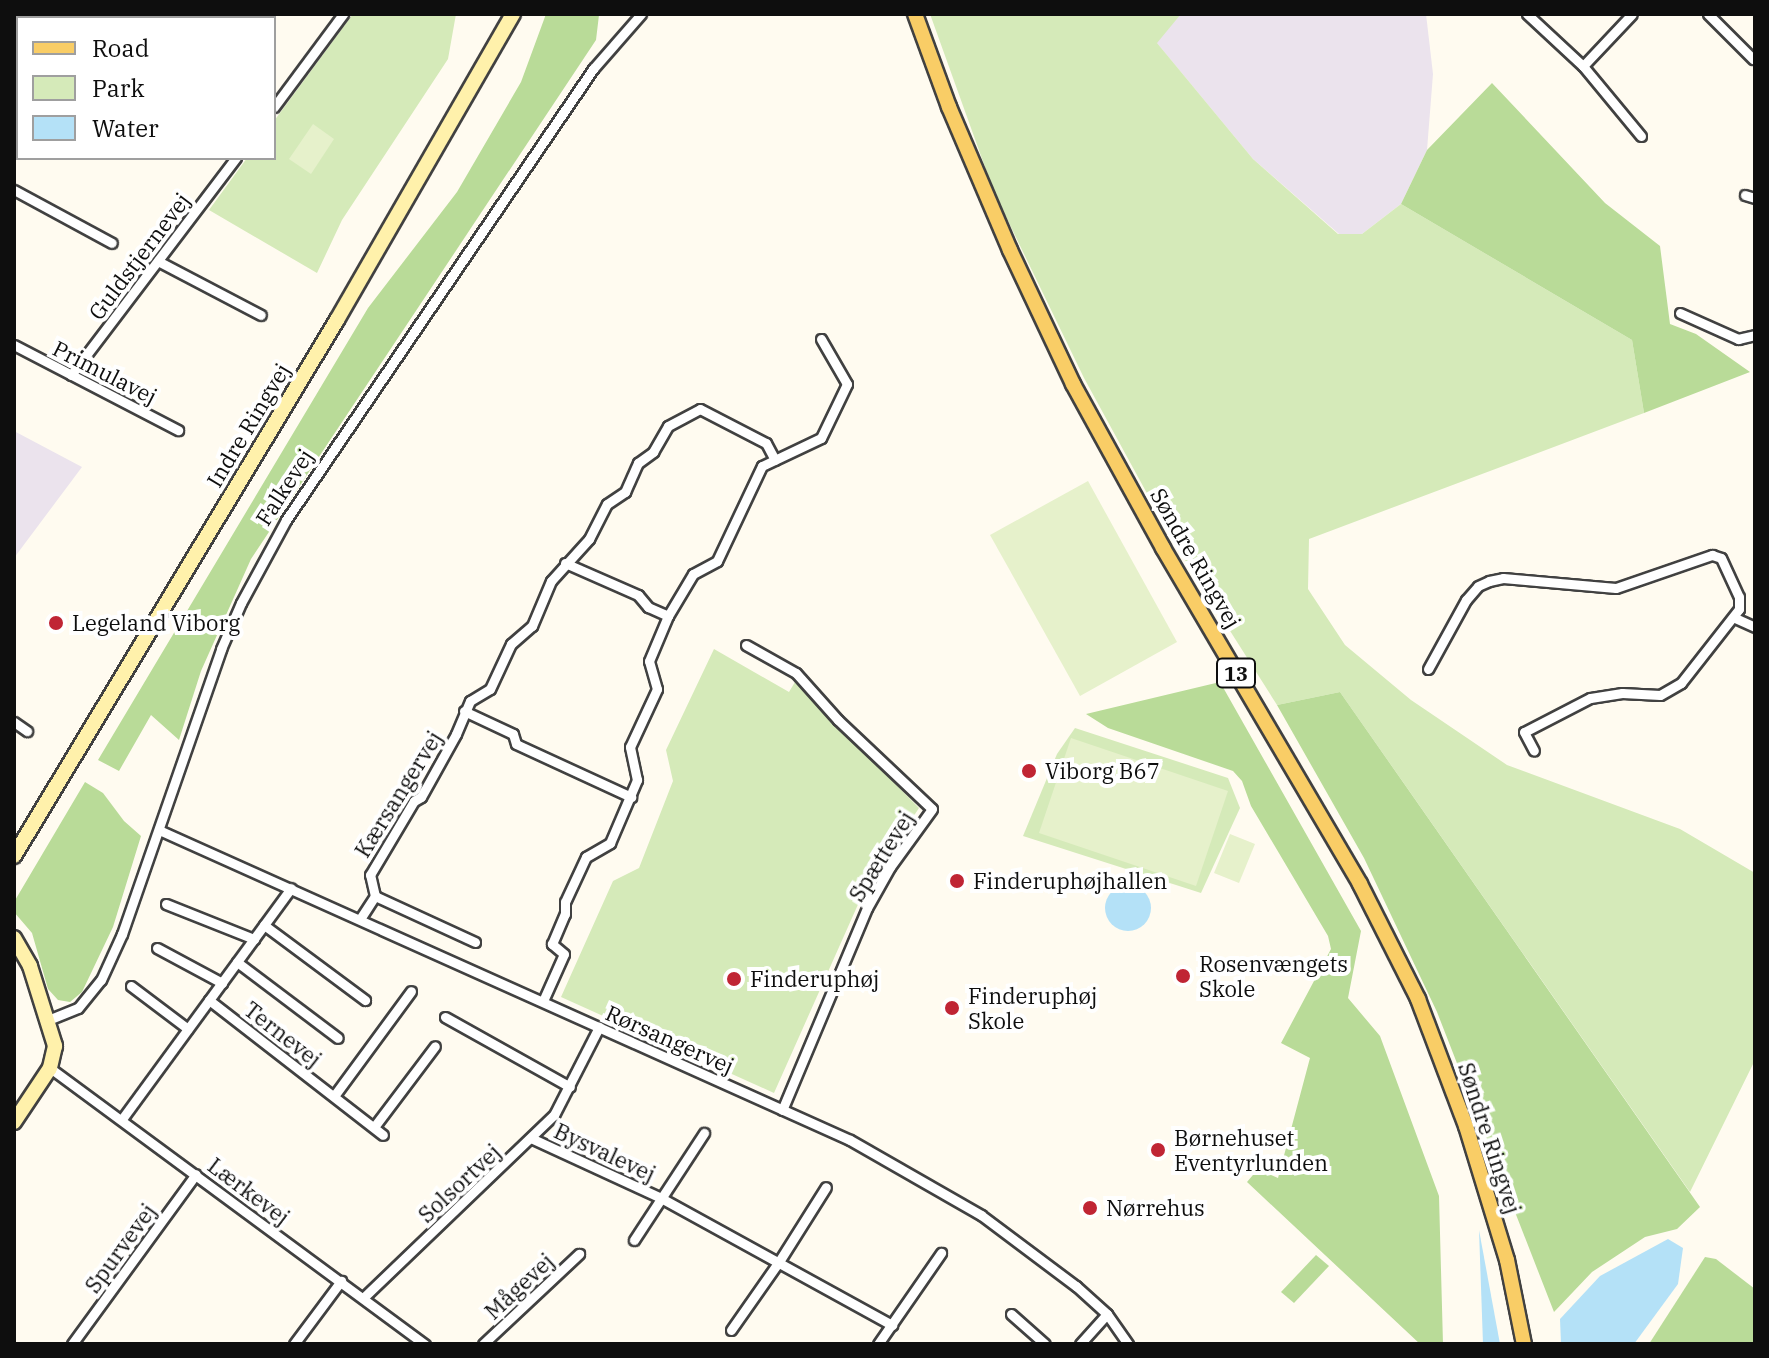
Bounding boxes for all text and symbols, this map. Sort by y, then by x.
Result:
legend [16,16,276,160]
text: Road [92,32,149,64]
text: Park [92,72,144,104]
text: Water [92,112,159,144]
street label: Guldstjernevej [83,187,195,325]
street label: Primulavej [49,335,161,409]
street label: Indre Ringvej [201,358,295,492]
street label: Falkevej [250,444,318,530]
street label: Søndre Ringvej [1145,483,1247,633]
place label: Legeland Viborg [72,610,240,636]
marker: Legeland Viborg [47,614,65,632]
road number: 13 [1216,657,1256,689]
street label: Kærsangervej [349,726,447,862]
place label: Viborg B67 [1045,758,1160,784]
marker: Viborg B67 [1020,762,1038,780]
street label: Spættevej [843,806,919,906]
place label: Finderuphøjhallen [973,868,1167,894]
marker: Finderuphøjhallen [948,872,966,890]
place label: Rosenvængets Skole [1199,950,1348,1002]
place label: Finderuphøj [750,966,879,992]
marker: Rosenvængets Skole [1174,967,1192,985]
marker: Finderuphøj [725,970,743,988]
place label: Finderuphøj Skole [968,982,1097,1034]
street label: Ternevej [239,996,327,1072]
street label: Rørsangervej [602,999,738,1079]
marker: Finderuphøj Skole [943,999,961,1017]
street label: Søndre Ringvej [1453,1059,1527,1217]
street label: Bysvalevej [550,1117,660,1187]
place label: Børnehuset Eventyrlunden [1174,1124,1328,1176]
street label: Solsortvej [412,1138,506,1228]
marker: Børnehuset Eventyrlunden [1149,1141,1167,1159]
street label: Lærkevej [203,1152,295,1230]
place label: Nørrehus [1106,1195,1205,1221]
street label: Spurvevej [79,1198,161,1298]
marker: Nørrehus [1081,1199,1099,1217]
street label: Mågevej [479,1247,559,1325]

